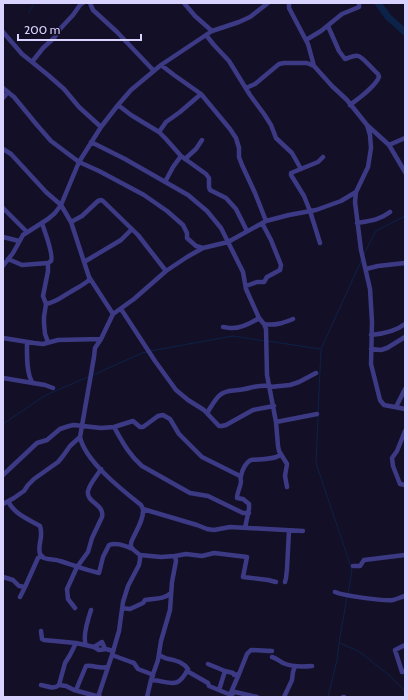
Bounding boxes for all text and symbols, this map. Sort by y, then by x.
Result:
scale bar [18,16,141,42]
text: 200 m [24,22,60,37]

